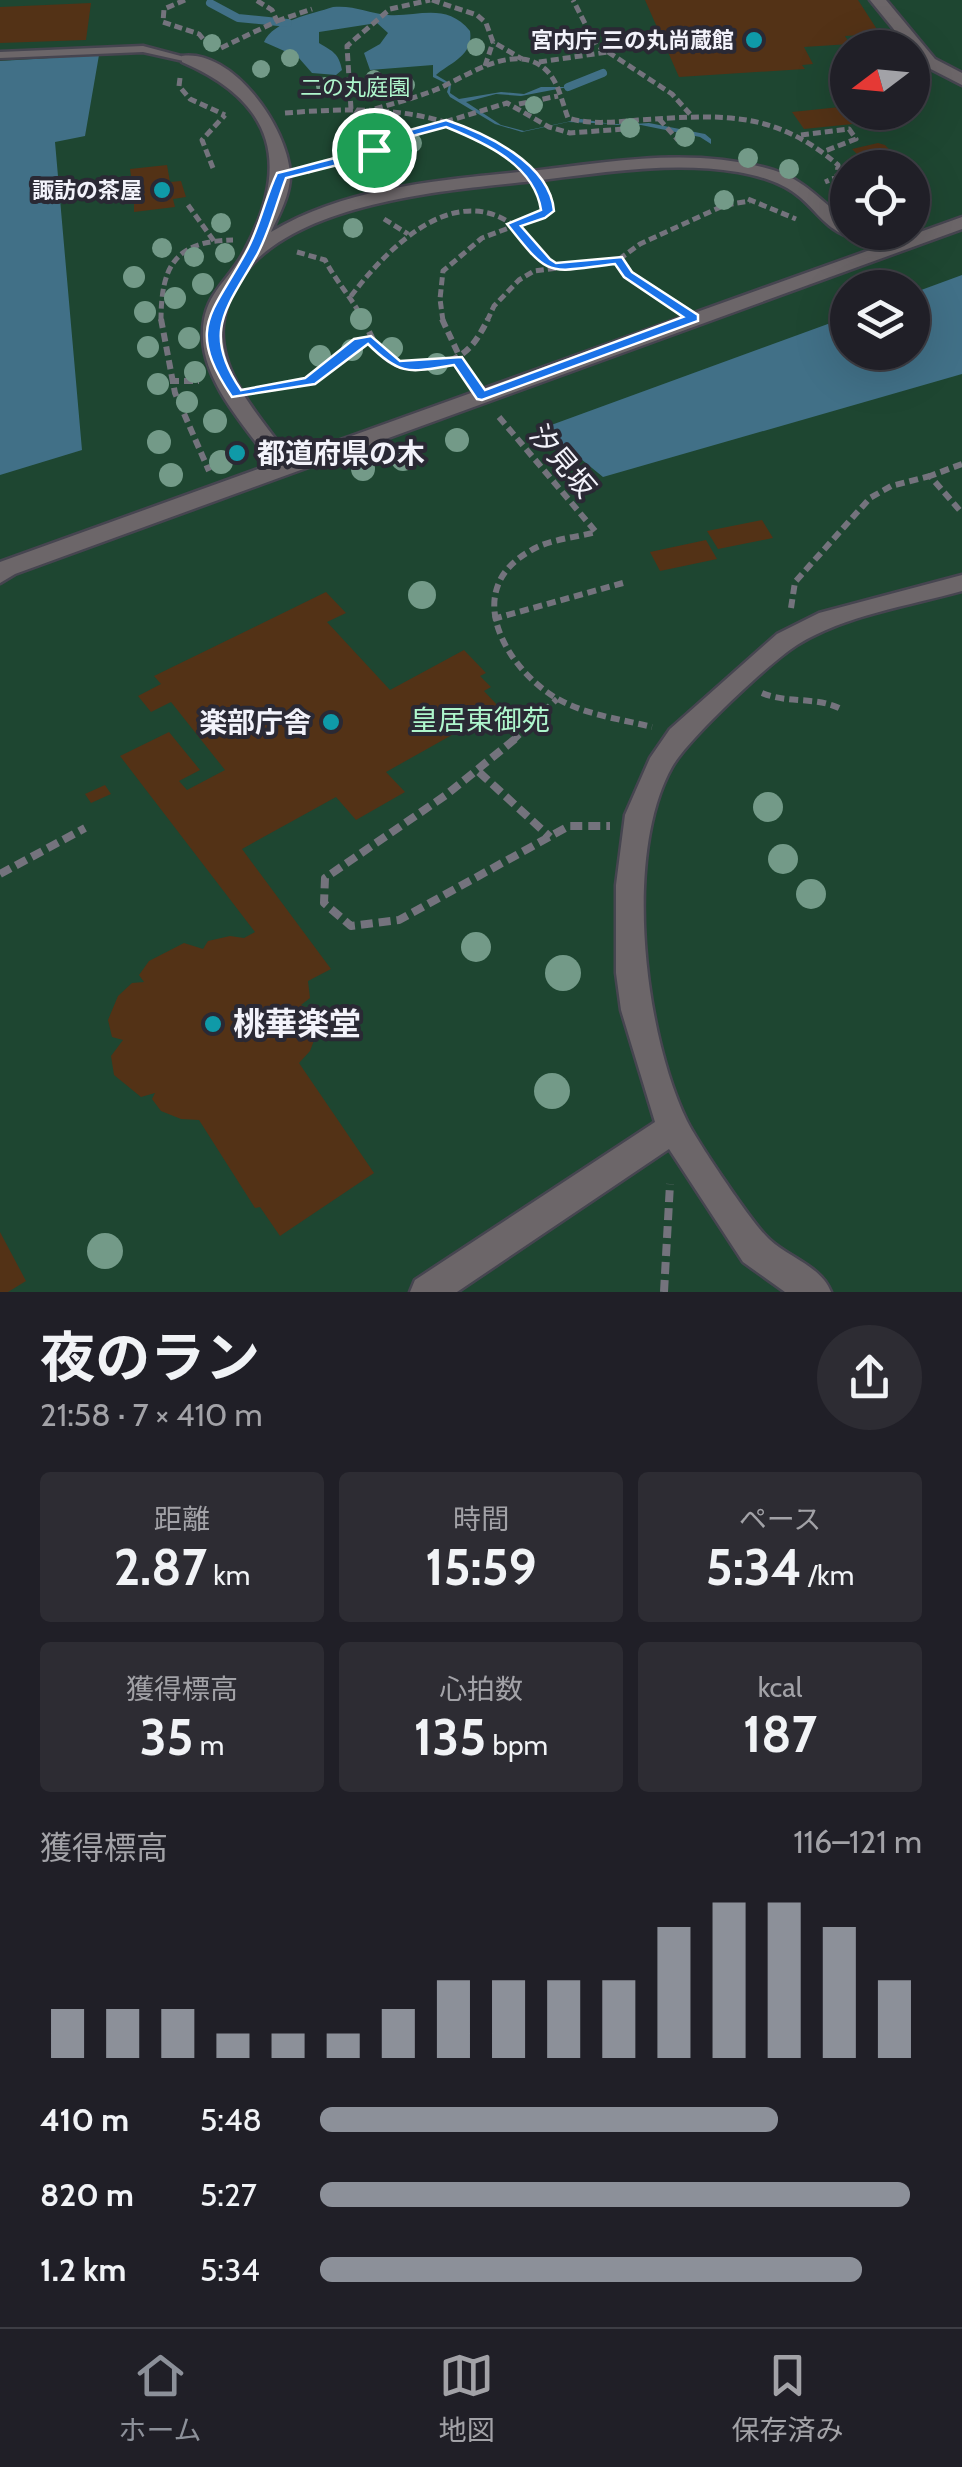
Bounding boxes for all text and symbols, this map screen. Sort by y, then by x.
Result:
place label: 宮内庁 三の丸尚蔵館 [531,27,734,54]
marker: 宮内庁 三の丸尚蔵館 [743,29,765,51]
north arrow [830,30,930,130]
map controls [830,30,930,370]
park label: 二の丸庭園 [300,74,410,101]
pin [332,108,417,193]
icon: arrive [347,123,402,178]
button: locate [830,150,930,250]
place label: 諏訪の茶屋 [32,177,142,204]
marker: 諏訪の茶屋 [151,179,173,201]
button: layers [830,270,930,370]
street label: 汐見坂 [523,418,603,504]
place label: 都道府県の木 [257,436,425,470]
marker: 都道府県の木 [226,442,248,464]
park label: 皇居東御苑 [410,703,550,737]
place label: 楽部庁舎 [199,705,311,739]
marker: 楽部庁舎 [320,711,342,733]
place label: 桃華楽堂 [233,1004,361,1043]
marker: 桃華楽堂 [202,1013,224,1035]
text: 夜のラン [40,1324,260,1391]
button: share [817,1325,922,1430]
text: 21:58 · 7 × 410 m [40,1395,263,1434]
text: 距離 [154,1502,210,1536]
text: 時間 [453,1502,509,1536]
text: ペース [739,1502,821,1536]
text: 2.87 [114,1537,207,1598]
text: 15:59 [425,1537,537,1598]
text: 5:34 [706,1537,802,1598]
text: km [207,1558,250,1592]
text: /km [802,1558,854,1592]
text: kcal [758,1670,802,1704]
text: 獲得標高 [126,1672,238,1706]
text: 心拍数 [439,1672,523,1706]
text: 187 [743,1704,817,1765]
text: 35 [140,1707,193,1768]
text: 135 [414,1707,486,1768]
text: m [193,1728,224,1762]
text: bpm [486,1728,548,1762]
text: 116–121 m [793,1822,922,1861]
text: 獲得標高 [40,1828,168,1867]
text: 410 m [40,2100,129,2139]
text: 5:48 [200,2100,262,2139]
text: 820 m [40,2175,134,2214]
text: 5:27 [200,2175,257,2214]
text: 1.2 km [40,2250,126,2289]
text: 5:34 [200,2250,260,2289]
tab: ホーム [118,2348,202,2448]
tab: 地図 [439,2348,495,2448]
tab: 保存済み [731,2348,844,2448]

